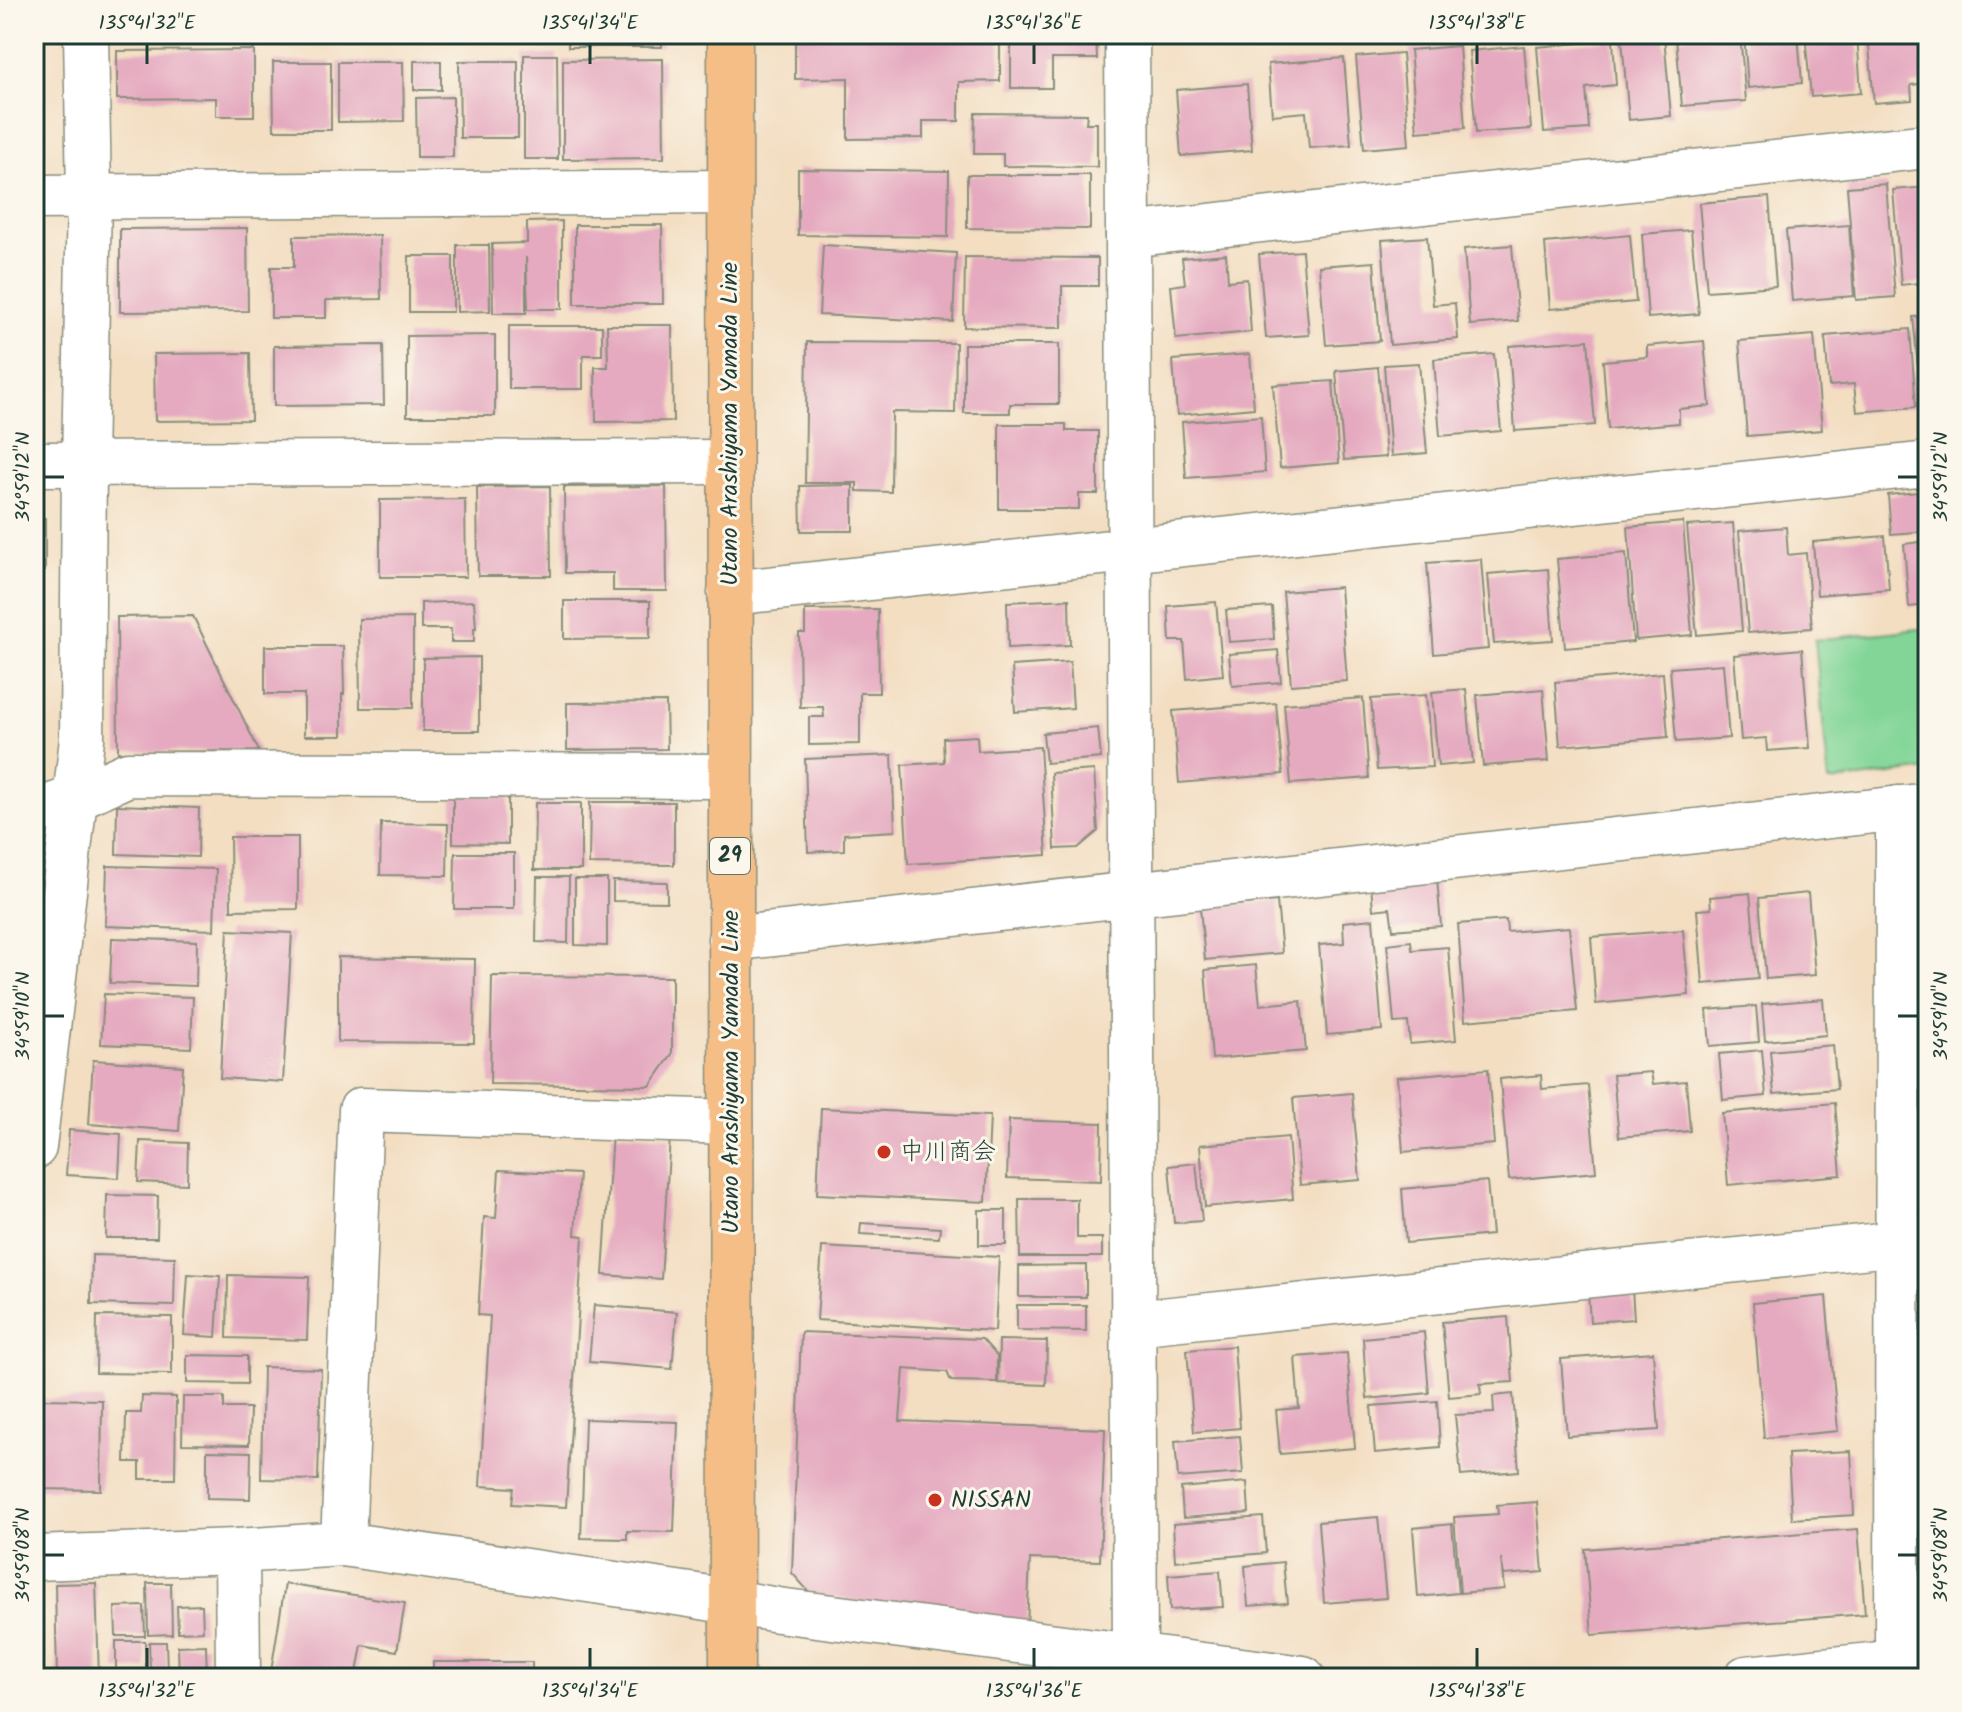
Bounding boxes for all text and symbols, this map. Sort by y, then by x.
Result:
text: 135°41'32"E [99,8,197,40]
text: 135°41'34"E [542,8,639,40]
text: 135°41'36"E [986,8,1083,40]
text: 135°41'38"E [1428,8,1527,40]
street label: Utano Arashiyama Yamada Line [711,262,750,586]
text: 34°59'12"N [8,432,40,522]
text: 34°59'12"N [1926,432,1958,522]
road number: 29 [710,838,750,874]
street label: Utano Arashiyama Yamada Line [712,910,751,1234]
text: 34°59'10"N [8,971,40,1061]
text: 34°59'10"N [1926,971,1958,1061]
place label: 中川商会 [900,1133,996,1172]
marker: 中川商会 [875,1143,893,1161]
place label: NISSAN [951,1481,1031,1520]
marker: NISSAN [926,1491,944,1509]
text: 34°59'08"N [8,1508,40,1602]
text: 34°59'08"N [1926,1508,1958,1602]
text: 135°41'32"E [99,1676,197,1708]
text: 135°41'34"E [542,1676,639,1708]
text: 135°41'36"E [986,1676,1083,1708]
text: 135°41'38"E [1428,1676,1527,1708]

